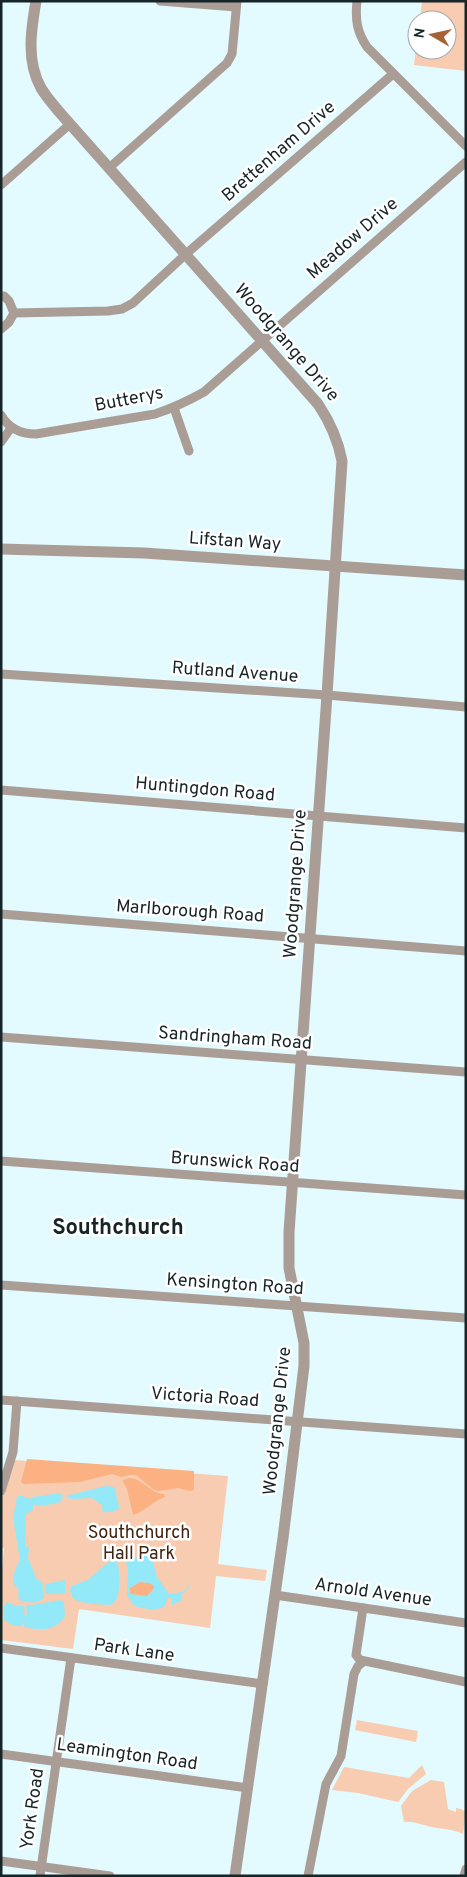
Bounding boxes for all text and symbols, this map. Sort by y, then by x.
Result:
north arrow [407,10,457,60]
text: N [411,27,430,40]
street label: Brettenham Drive [217,96,341,208]
street label: Meadow Drive [303,193,403,285]
street label: Woodgrange Drive [228,279,344,407]
street label: Butterys [93,382,165,418]
street label: Lifstan Way [188,527,282,557]
street label: Rutland Avenue [171,657,299,689]
street label: Huntingdon Road [134,772,276,808]
street label: Woodgrange Drive [279,809,313,959]
street label: Marlborough Road [115,895,265,929]
street label: Sandringham Road [157,1022,313,1056]
street label: Brunswick Road [170,1147,300,1179]
district label: Southchurch [52,1215,184,1242]
street label: Kensington Road [166,1269,304,1301]
street label: Woodgrange Drive [259,1346,297,1496]
street label: Victoria Road [150,1383,260,1413]
park label: Southchurch Hall Park [88,1522,190,1566]
street label: Arnold Avenue [313,1573,433,1613]
street label: Park Lane [92,1634,176,1668]
street label: Leamington Road [55,1734,199,1776]
street label: York Road [16,1767,50,1851]

